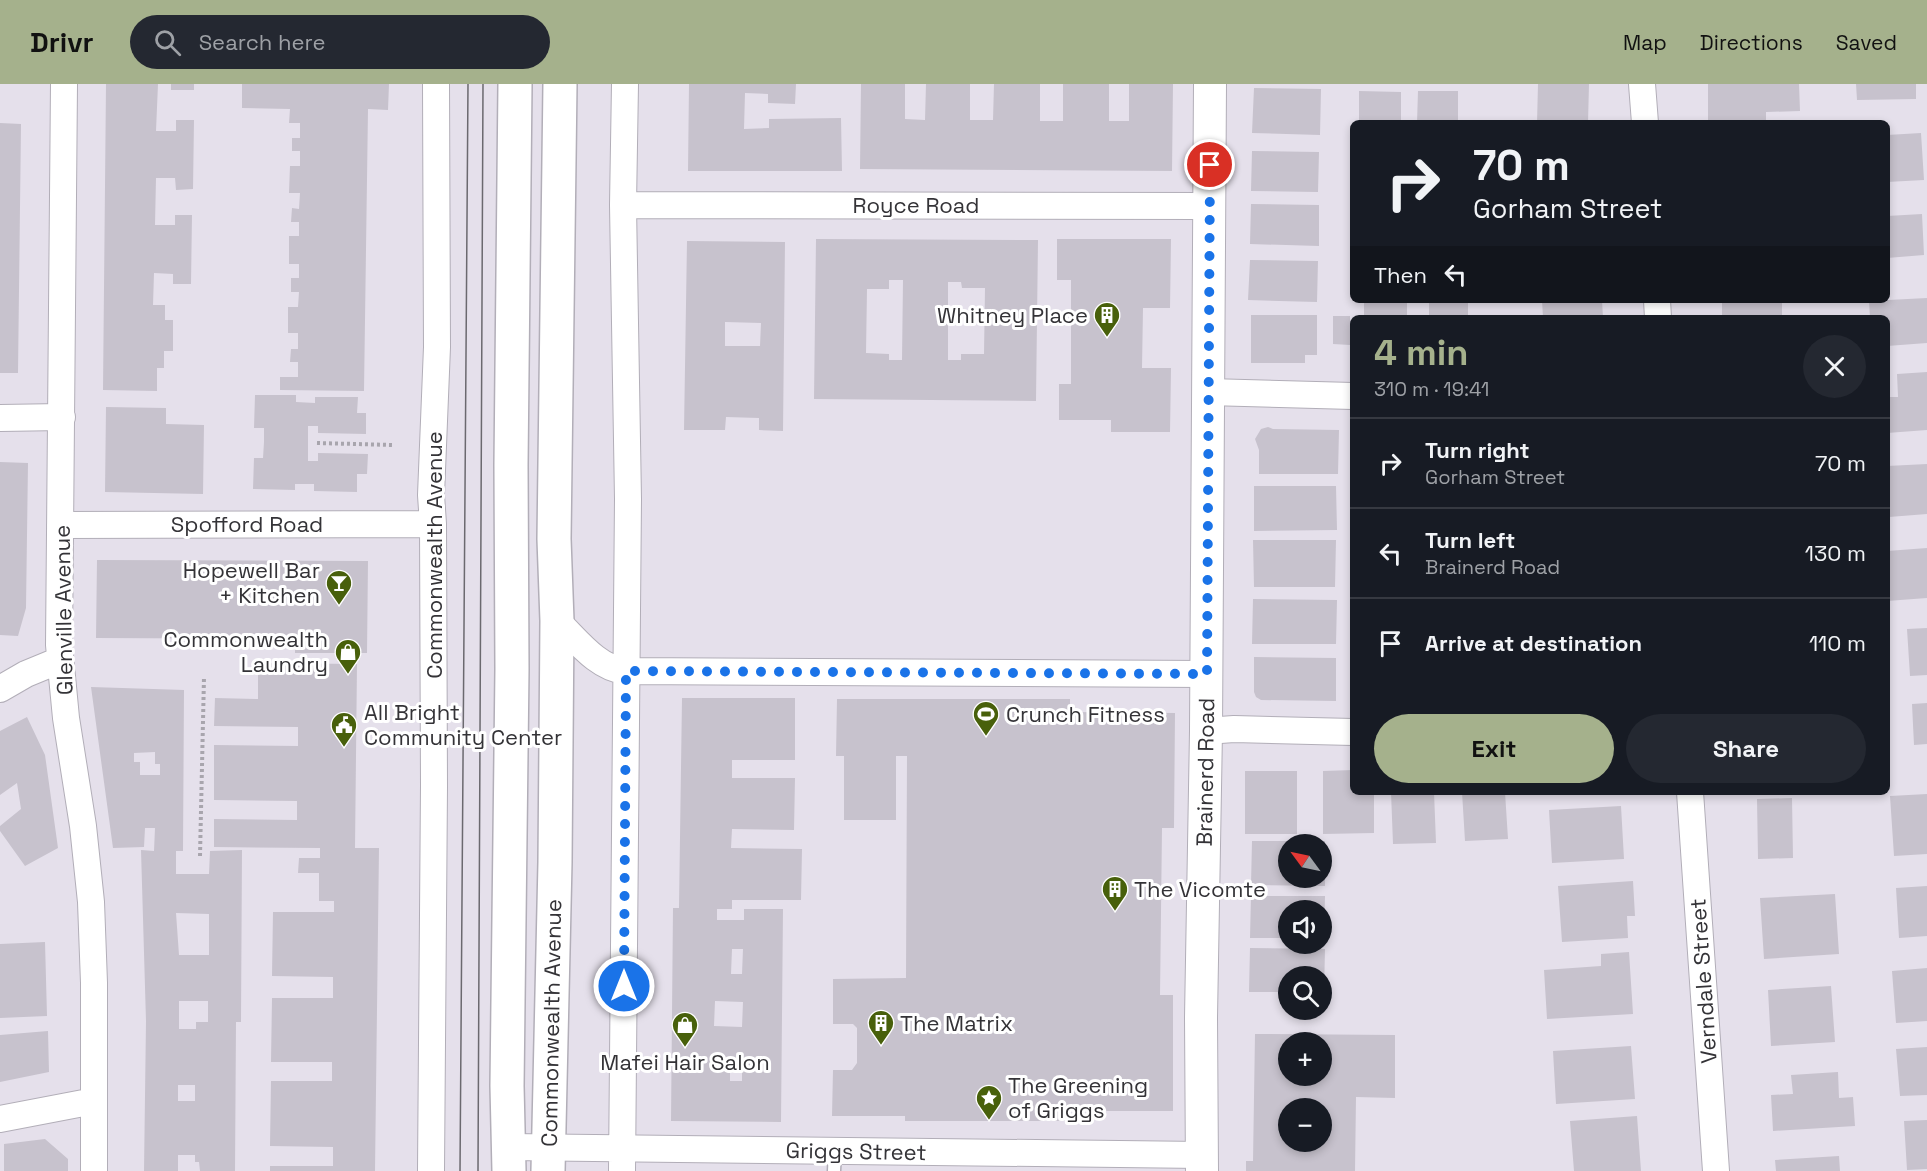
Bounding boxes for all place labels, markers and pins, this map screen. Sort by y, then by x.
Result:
pin [1184,139,1235,190]
building icon: Whitney Place [1092,300,1122,338]
place label: Whitney Place [937,301,1088,329]
place label: Hopewell Bar + Kitchen [183,556,320,609]
bar icon: Hopewell Bar + Kitchen [324,568,354,606]
place label: Commonwealth Laundry [163,625,328,678]
shop icon: Commonwealth Laundry [333,637,363,675]
place label: All Bright Community Center [364,698,562,751]
sports icon: Crunch Fitness [971,699,1001,737]
place label: Crunch Fitness [1006,700,1165,728]
public building icon: All Bright Community Center [329,710,359,748]
building icon: The Vicomte [1100,874,1130,912]
place label: The Vicomte [1134,875,1266,903]
building icon: The Matrix [866,1008,896,1046]
place label: The Matrix [900,1009,1013,1037]
shop icon: Mafei Hair Salon [670,1010,700,1048]
place label: Mafei Hair Salon [600,1048,770,1076]
place label: The Greening of Griggs [1008,1071,1148,1124]
place icon: The Greening of Griggs [974,1083,1004,1121]

